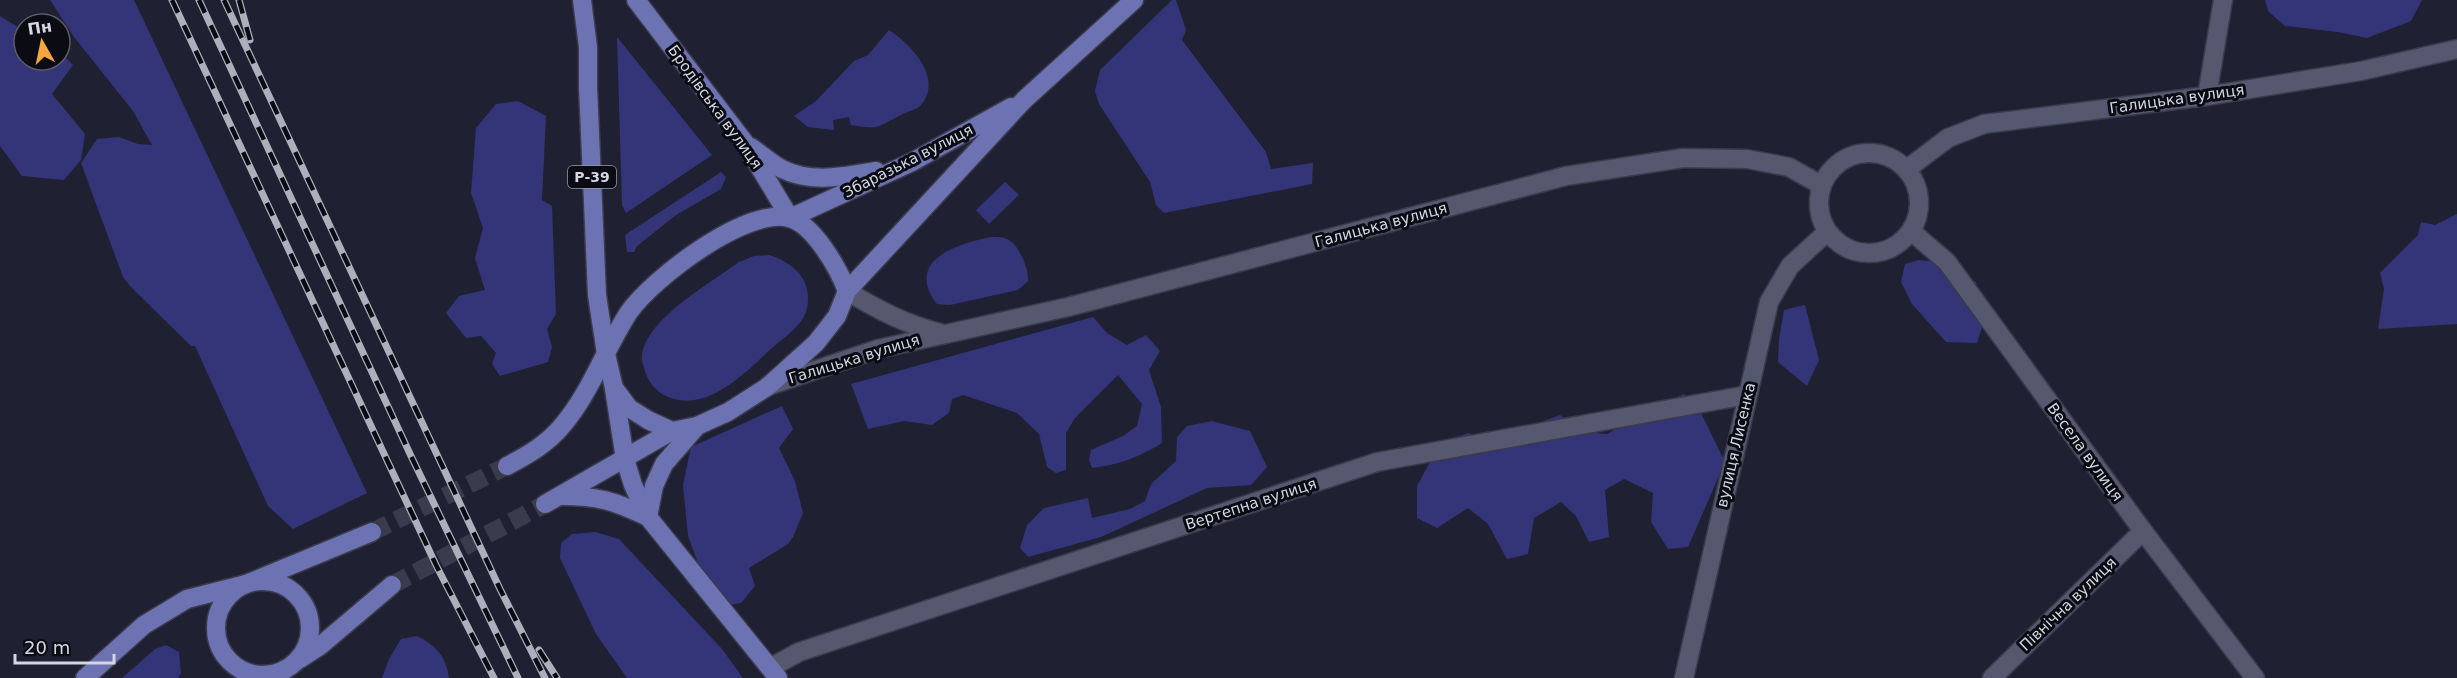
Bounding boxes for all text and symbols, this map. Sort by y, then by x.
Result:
north arrow [12,12,72,72]
text: Пн [26,16,53,39]
street label: Бродівська вулиця [664,42,766,172]
street label: Галицька вулиця [2108,81,2246,117]
street label: Збаразька вулиця [840,121,976,201]
road number: Р-39 [568,166,616,188]
street label: Галицька вулиця [1313,199,1449,251]
street label: Галицька вулиця [786,331,922,387]
street label: вулиця Лисенка [1713,381,1759,509]
street label: Весела вулиця [2043,399,2127,505]
street label: Вертепна вулиця [1183,474,1319,534]
street label: Північна вулиця [2016,553,2120,655]
scale bar [15,627,114,665]
text: 20 m [24,637,70,658]

